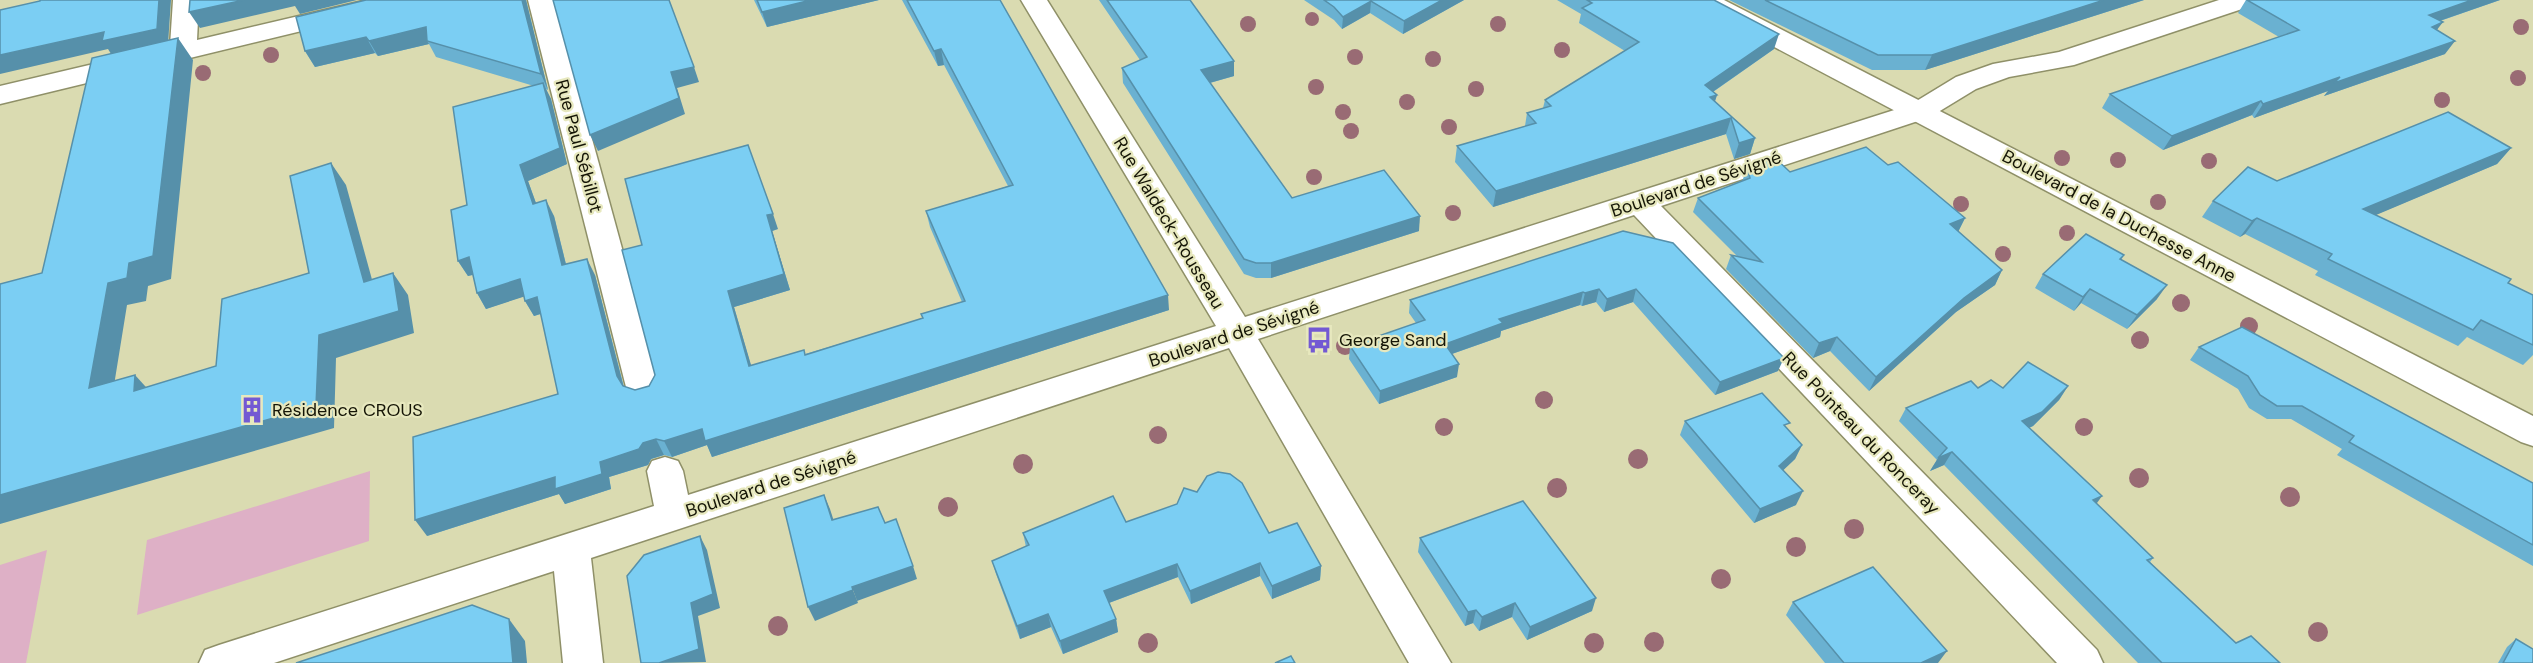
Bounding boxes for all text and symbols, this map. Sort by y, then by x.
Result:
street label: Rue Paul Sébillot [550,77,608,215]
street label: Rue Waldeck-Rousseau [1108,133,1230,313]
street label: Boulevard de la Duchesse Anne [1998,144,2240,288]
street label: Boulevard de Sévigné [1608,145,1784,223]
street label: Boulevard de Sévigné [1146,295,1322,373]
bus stop icon: George Sand [1304,325,1334,355]
place label: George Sand [1339,328,1447,352]
street label: Rue Pointeau du Ronceray [1777,346,1945,520]
building icon: Résidence CROUS [237,395,267,425]
place label: Résidence CROUS [272,398,423,422]
street label: Boulevard de Sévigné [683,445,859,523]

